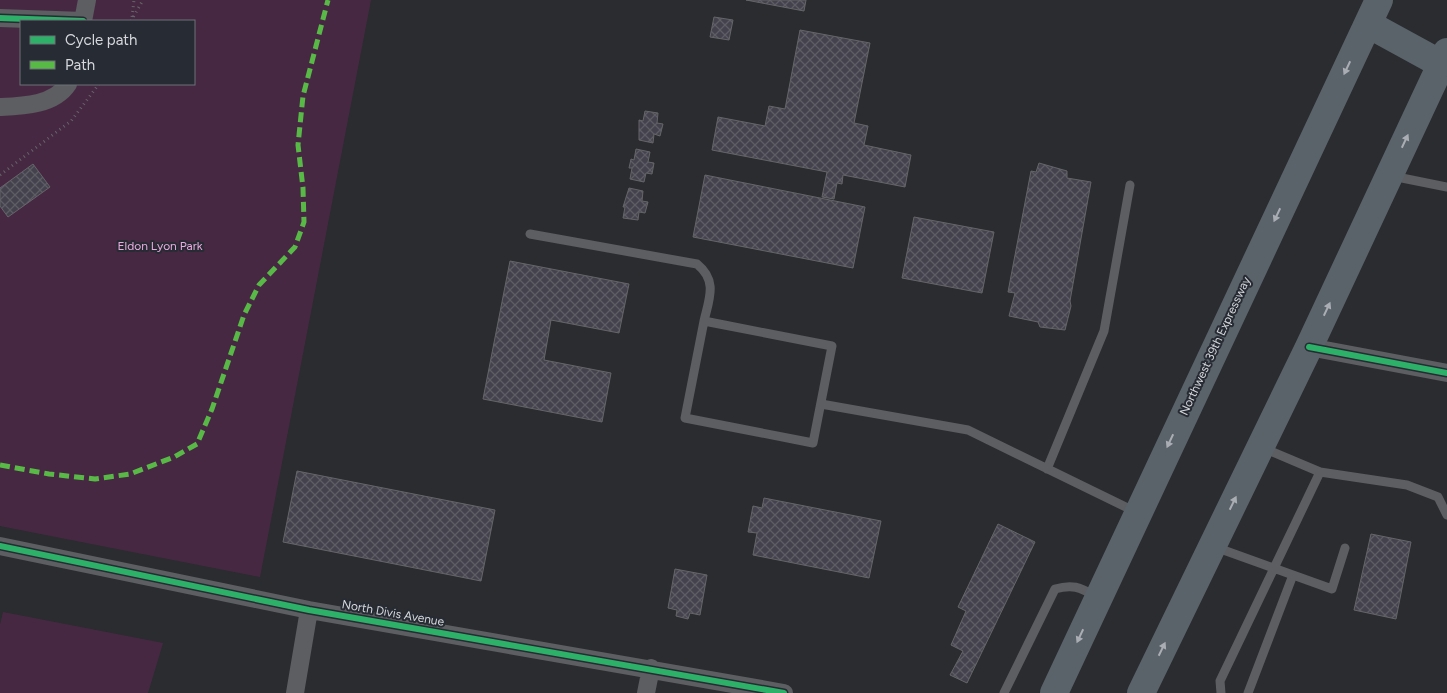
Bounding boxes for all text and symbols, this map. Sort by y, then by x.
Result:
legend [20,20,195,85]
text: Cycle path [65,31,137,49]
text: Path [65,56,95,74]
one-way arrow [1343,61,1351,75]
one-way arrow [1401,133,1410,148]
one-way arrow [1273,208,1281,222]
park label: Eldon Lyon Park [117,239,203,253]
street label: Northwest 39th Expressway [1177,274,1254,417]
one-way arrow [1323,302,1331,316]
one-way arrow [1166,434,1174,448]
one-way arrow [1230,496,1238,510]
street label: North Divis Avenue [341,597,446,629]
one-way arrow [1075,629,1083,643]
one-way arrow [1159,642,1167,656]

